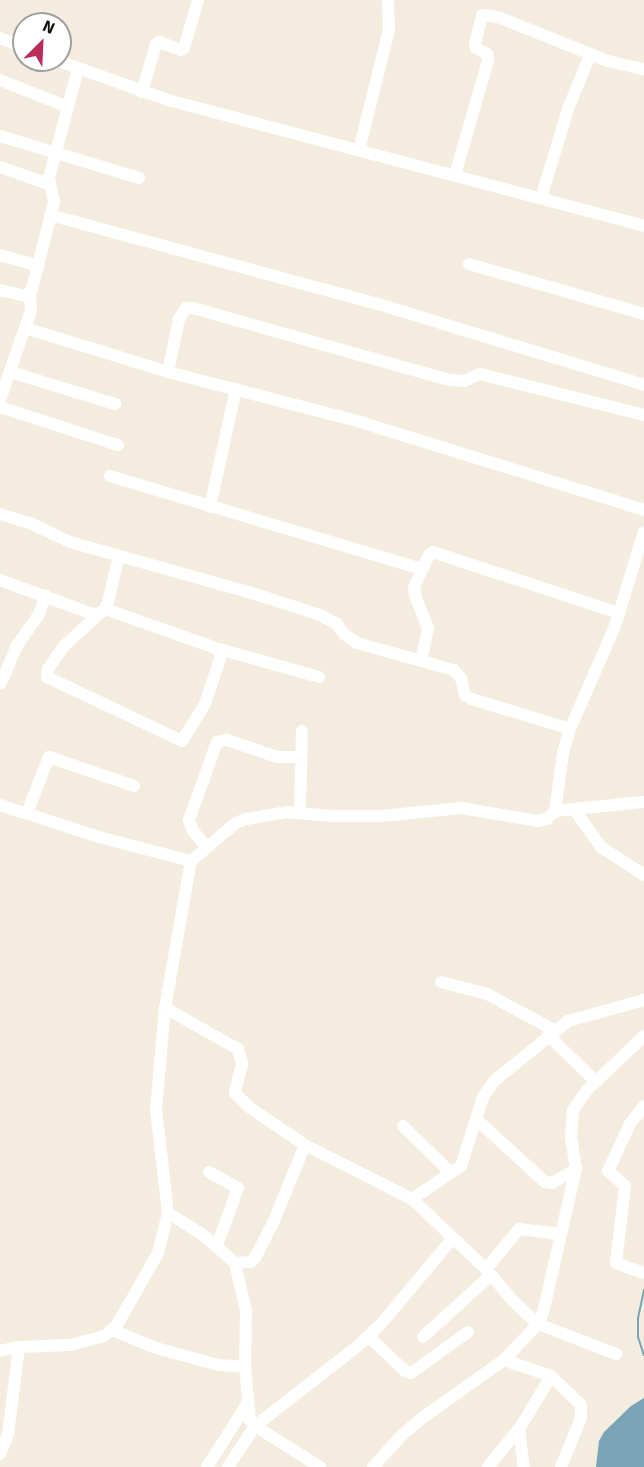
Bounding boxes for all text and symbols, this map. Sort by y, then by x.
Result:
north arrow [12,12,72,72]
text: N [39,16,58,39]

